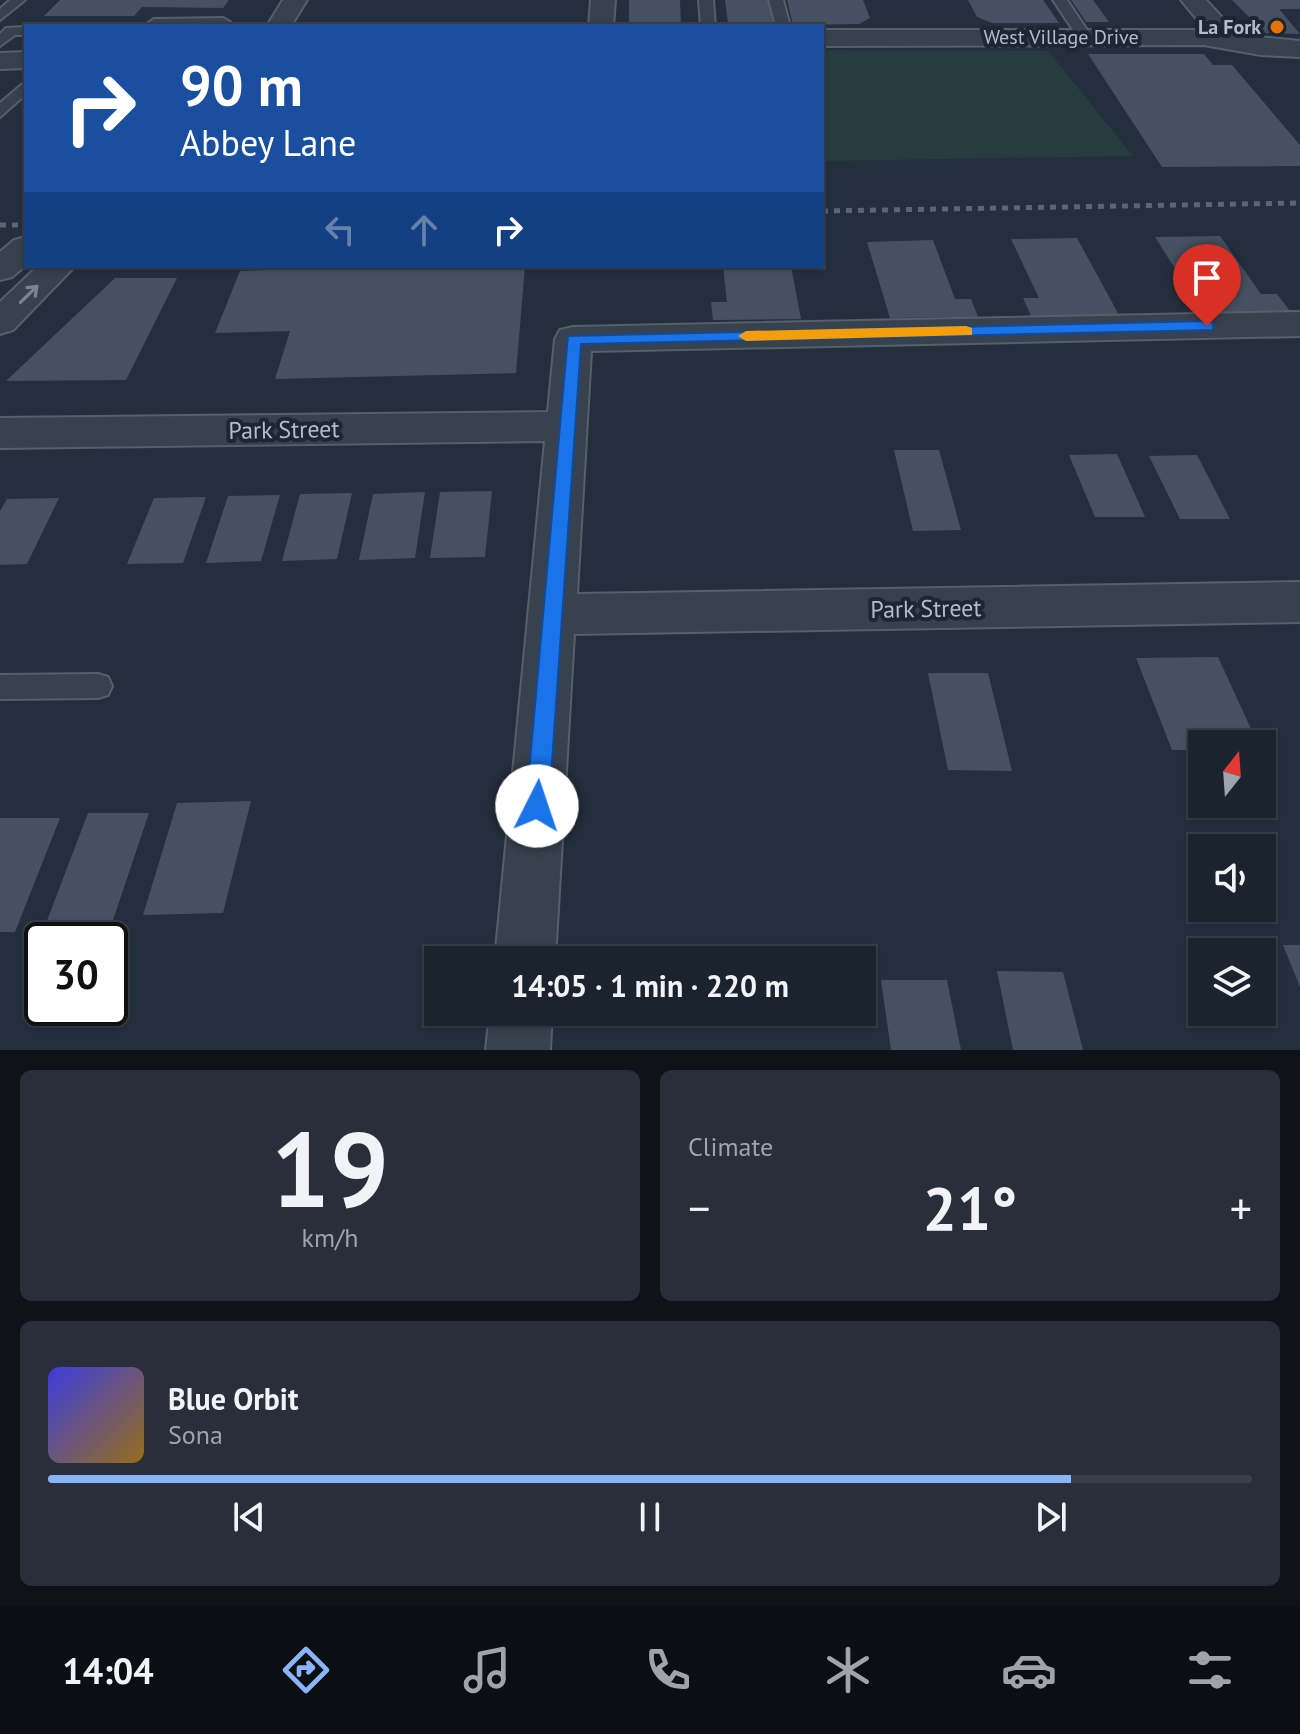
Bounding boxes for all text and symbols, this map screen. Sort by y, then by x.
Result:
place label: La Fork [1198,14,1261,40]
marker: La Fork [1268,18,1286,36]
street label: West Village Drive [983,24,1139,50]
text: 90 m [180,49,303,121]
icon: right [48,56,152,160]
text: Abbey Lane [180,119,356,166]
icon: left [318,208,362,252]
icon: ahead [402,208,446,252]
icon: right [486,208,530,252]
pin [1173,244,1241,326]
icon: arrive [1185,256,1229,300]
one-way arrow [19,285,38,304]
street label: Park Street [228,413,340,446]
street label: Park Street [870,592,982,625]
north arrow [1188,730,1276,818]
map controls [1188,730,1276,1026]
position arrow [495,764,579,848]
button: sound [1188,834,1276,922]
speed limit sign: 30 [24,922,128,1026]
button: layers [1188,938,1276,1026]
text: 14:05 · 1 min · 220 m [511,966,789,1005]
text: 19 [271,1101,389,1236]
text: Climate [688,1130,773,1163]
text: 21° [923,1169,1017,1247]
text: − [688,1179,710,1236]
text: + [1230,1179,1252,1236]
text: km/h [302,1221,359,1254]
text: Blue Orbit [168,1379,298,1418]
text: Sona [168,1418,223,1451]
icon: previous [227,1495,271,1539]
icon: pause [628,1495,672,1539]
icon: next [1029,1495,1073,1539]
icon: directions [278,1642,334,1698]
icon: music [459,1642,515,1698]
icon: phone [640,1642,696,1698]
icon: climate [820,1642,876,1698]
icon: car [1001,1642,1057,1698]
icon: filters [1182,1642,1238,1698]
text: 14:04 [62,1647,154,1694]

